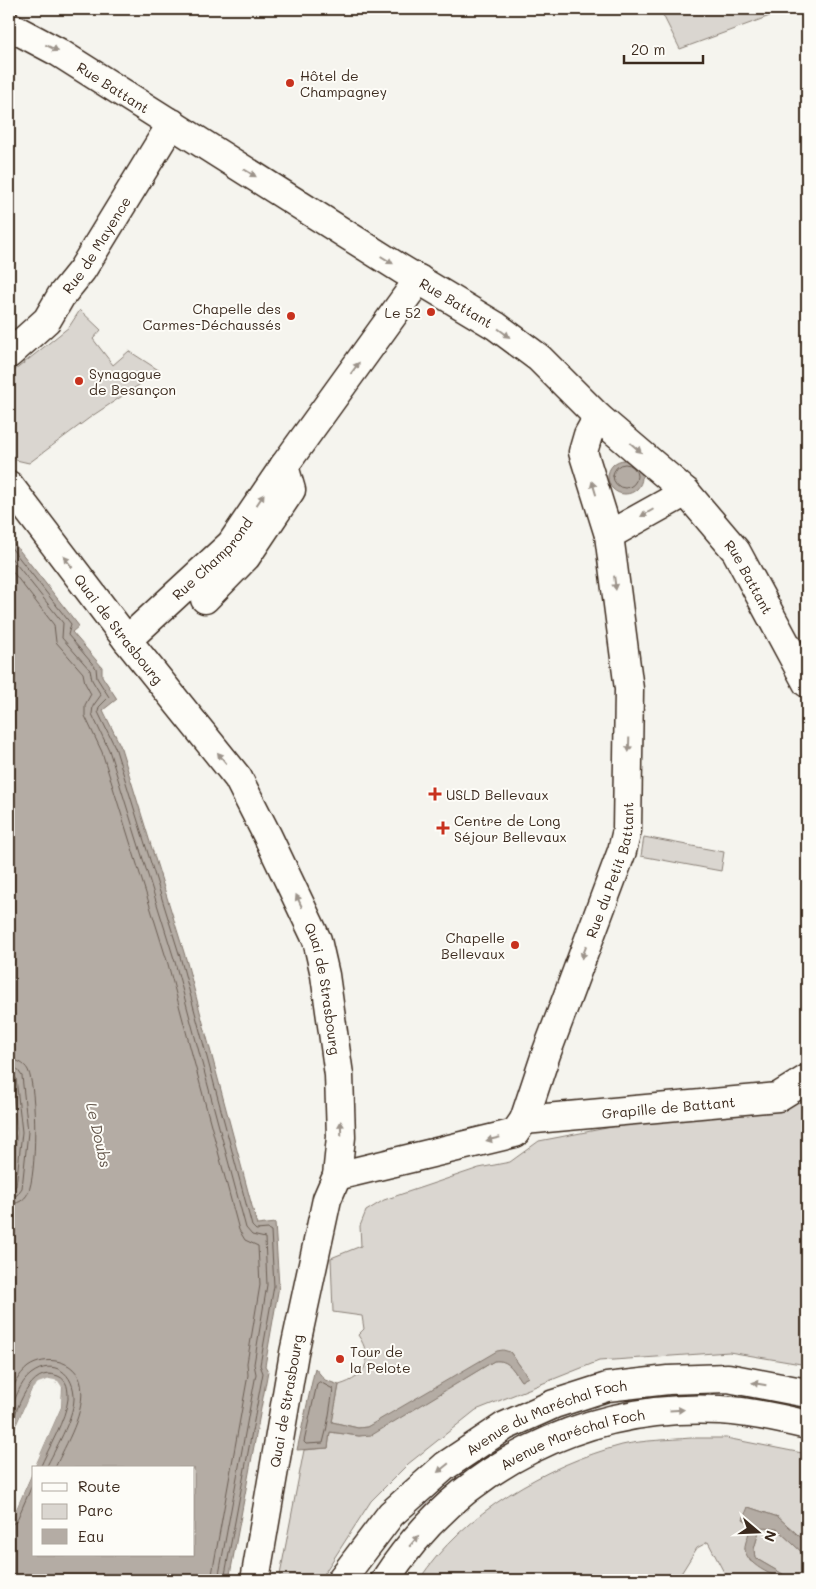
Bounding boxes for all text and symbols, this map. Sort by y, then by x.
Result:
scale bar [624,32,702,64]
text: 20 m [631,39,665,59]
one-way arrow [45,44,59,52]
street label: Rue Battant [74,57,153,117]
place label: Hôtel de Champagney [300,66,387,101]
marker: Hôtel de Champagney [284,77,296,89]
one-way arrow [243,168,257,178]
street label: Rue de Mayence [57,193,134,297]
one-way arrow [381,256,394,265]
street label: Rue Battant [416,273,497,332]
place label: Chapelle des Carmes-Déchaussés [143,299,281,334]
place label: Le 52 [385,303,421,322]
marker: Le 52 [425,306,437,318]
marker: Chapelle des Carmes-Déchaussés [285,310,297,322]
one-way arrow [498,328,511,338]
one-way arrow [349,362,360,375]
place label: Synagogue de Besançon [89,364,176,399]
marker: Synagogue de Besançon [73,375,85,387]
one-way arrow [629,442,641,454]
one-way arrow [590,481,598,496]
one-way arrow [256,494,265,507]
one-way arrow [640,509,654,517]
street label: Rue Champrond [167,513,256,604]
street label: Rue Battant [721,535,778,617]
one-way arrow [62,556,73,569]
street label: Quai de Strasbourg [70,570,168,688]
one-way arrow [611,576,619,592]
one-way arrow [625,737,633,753]
one-way arrow [217,752,228,765]
place label: USLD Bellevaux [446,785,549,804]
marker: USLD Bellevaux [428,787,442,801]
street label: Rue du Petit Battant [581,802,637,941]
place label: Centre de Long Séjour Bellevaux [454,811,567,846]
marker: Centre de Long Séjour Bellevaux [436,821,450,835]
one-way arrow [294,894,302,908]
street label: Quai de Strasbourg [300,919,346,1056]
place label: Chapelle Bellevaux [441,928,505,963]
marker: Chapelle Bellevaux [509,939,521,951]
one-way arrow [580,945,587,960]
street label: Grapille de Battant [601,1091,736,1122]
water label: Le Doubs [82,1100,116,1170]
one-way arrow [337,1119,345,1135]
one-way arrow [486,1135,501,1143]
street label: Quai de Strasbourg [265,1333,307,1469]
place label: Tour de la Pelote [350,1342,411,1377]
marker: Tour de la Pelote [334,1353,346,1365]
street label: Avenue du Maréchal Foch [462,1375,628,1459]
one-way arrow [751,1379,767,1387]
street label: Avenue Maréchal Foch [496,1404,646,1474]
one-way arrow [669,1406,685,1414]
one-way arrow [437,1462,450,1473]
legend [32,1466,195,1556]
text: Route [78,1476,121,1496]
text: Parc [78,1500,113,1520]
north arrow [734,1506,784,1556]
text: Eau [78,1526,104,1546]
text: N [760,1528,781,1545]
one-way arrow [408,1535,419,1547]

